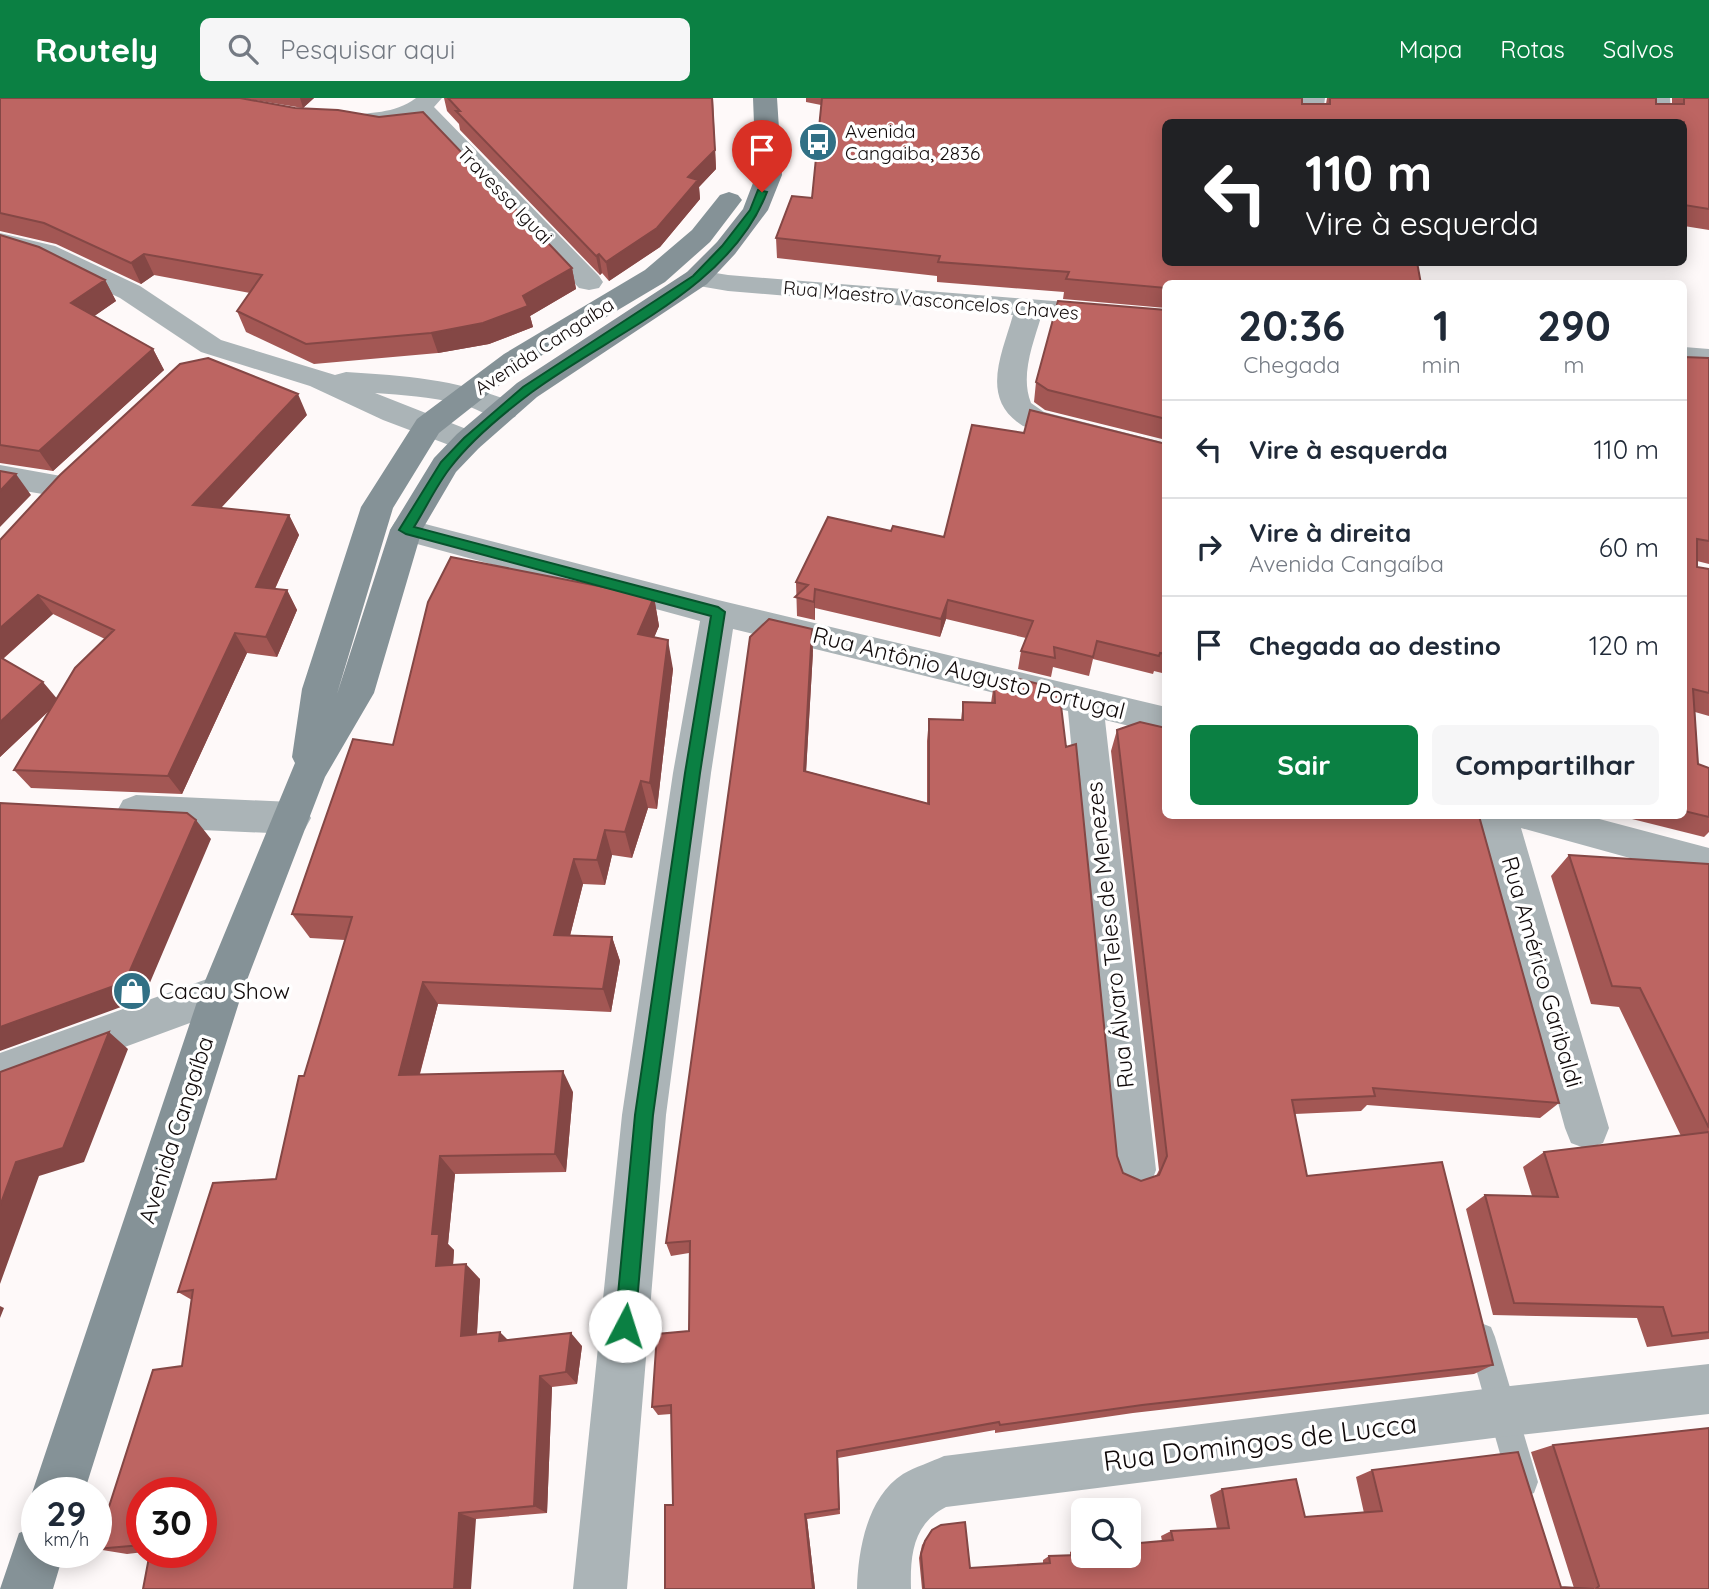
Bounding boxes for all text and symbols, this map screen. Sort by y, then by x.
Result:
search box [200,18,690,81]
text: Routely [35,29,158,70]
icon: search [224,30,262,68]
text: Pesquisar aqui [280,33,455,66]
text: Mapa [1399,34,1462,64]
text: Rotas [1500,34,1565,64]
text: Salvos [1603,34,1674,64]
place label: Avenida Cangaiba, 2836 [845,119,980,165]
pin [732,120,792,192]
bus stop icon: Avenida Cangaiba, 2836 [797,121,839,163]
icon: arrive [743,131,781,169]
street label: Travessa Iguai [452,141,558,249]
text: 110 m [1305,142,1432,203]
icon: left [1190,147,1281,238]
text: Vire à esquerda [1305,203,1539,243]
street label: Rua Maestro Vasconcelos Chaves [782,275,1080,325]
street label: Avenida Cangaíba [470,292,618,400]
text: 20:36 [1238,299,1345,352]
text: 1 [1433,299,1449,352]
text: 290 [1537,299,1611,352]
text: Chegada [1243,350,1340,379]
text: min [1422,350,1461,379]
text: m [1563,350,1584,379]
icon: left [1190,430,1228,468]
text: Vire à esquerda [1249,433,1448,466]
text: 110 m [1593,433,1659,466]
text: Vire à direita [1249,516,1411,549]
icon: right [1190,528,1228,566]
text: 60 m [1599,531,1659,564]
text: Avenida Cangaíba [1249,549,1444,578]
street label: Rua Antônio Augusto Portugal [810,620,1128,725]
icon: arrive [1190,626,1228,664]
text: Chegada ao destino [1249,629,1501,662]
text: 120 m [1589,629,1659,662]
button: Sair [1190,725,1418,805]
button: Compartilhar [1432,725,1659,805]
street label: Rua Álvaro Teles de Menezes [1079,780,1140,1090]
street label: Rua Américo Garibaldi [1496,853,1589,1091]
shop icon: Cacau Show [111,970,153,1012]
place label: Cacau Show [159,976,290,1005]
street label: Avenida Cangaíba [132,1033,219,1227]
position arrow [588,1289,662,1363]
street label: Rua Domingos de Lucca [1101,1405,1419,1478]
speed limit sign: 30 [126,1477,217,1568]
text: 29 [47,1491,86,1535]
map controls [1071,1498,1141,1568]
button: search [1071,1498,1141,1568]
text: km/h [44,1528,89,1551]

